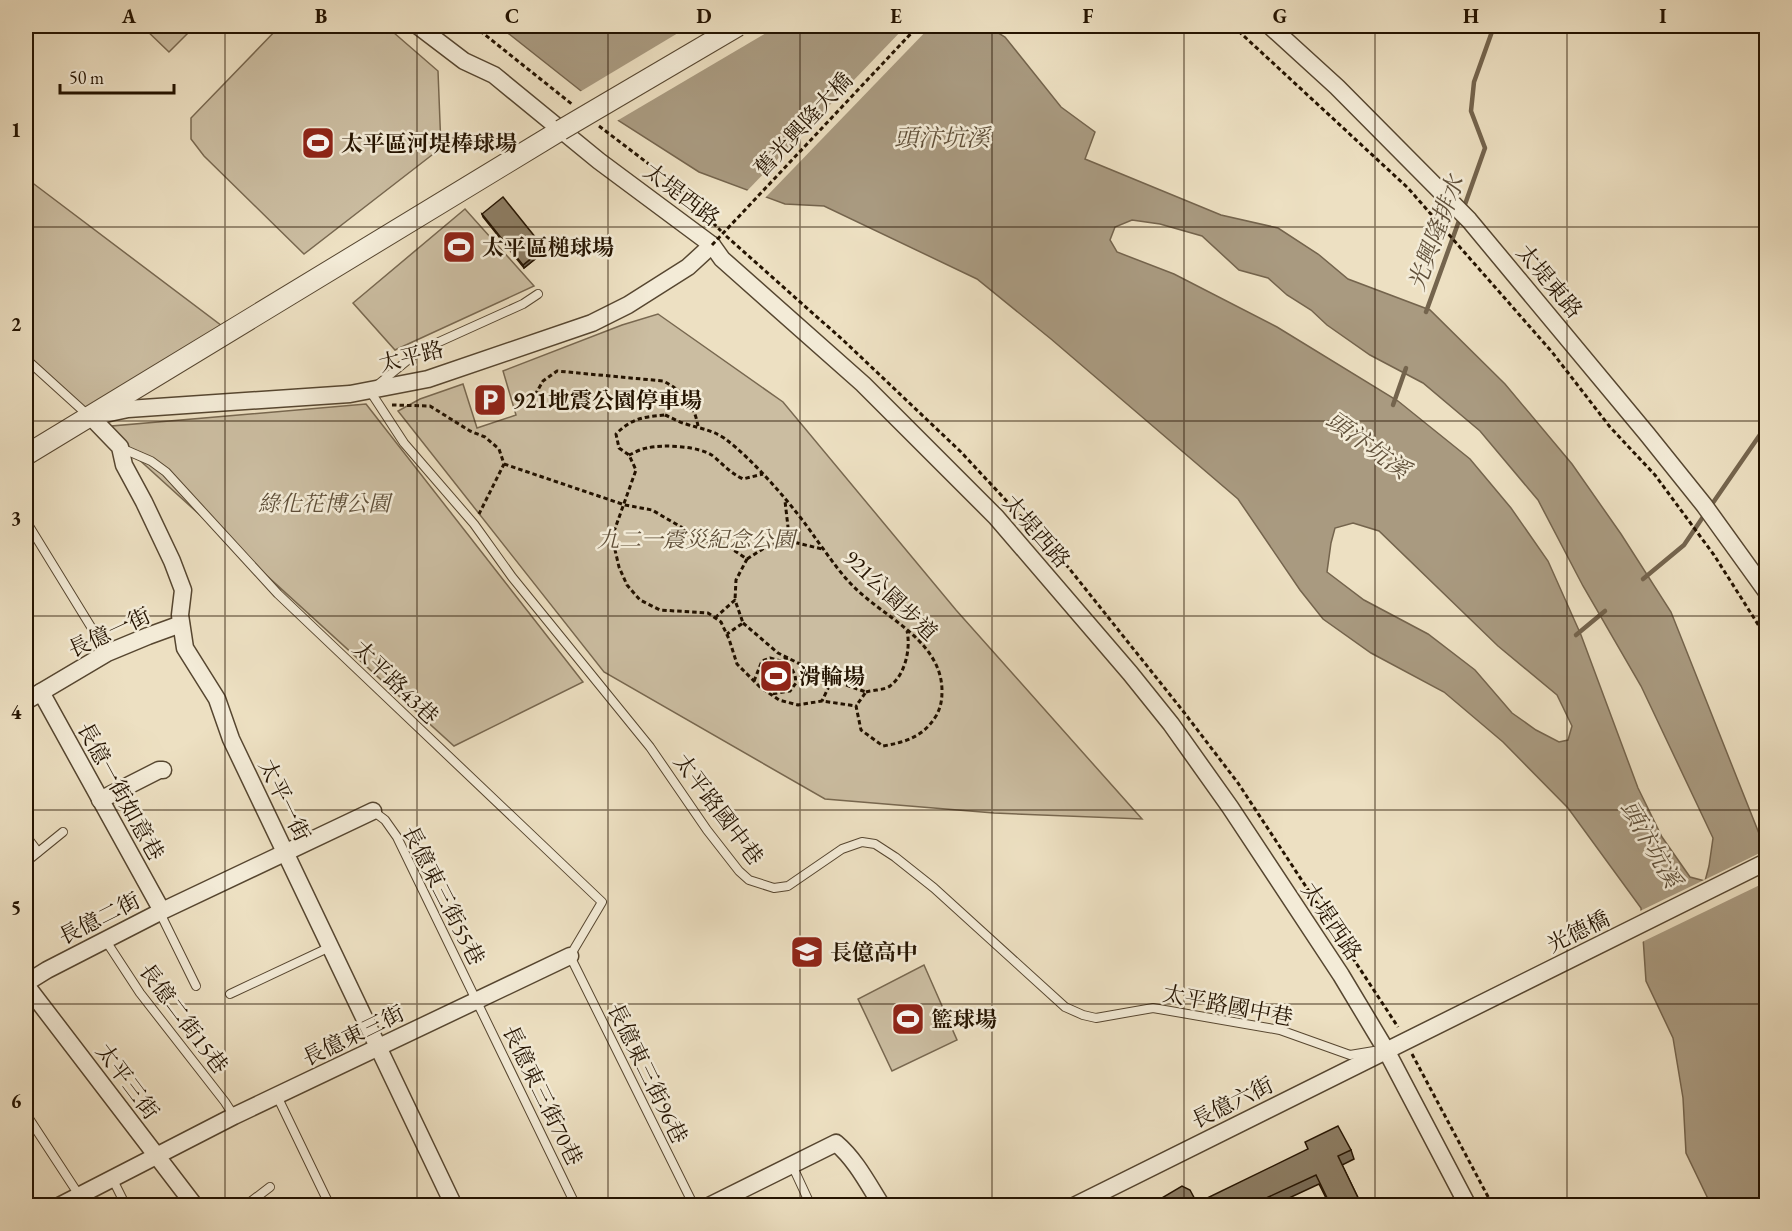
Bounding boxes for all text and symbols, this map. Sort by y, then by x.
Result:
text: A [121,3,137,29]
text: B [315,3,327,29]
text: C [505,3,519,29]
text: D [696,3,712,29]
text: E [890,3,902,29]
text: F [1083,3,1094,29]
text: G [1273,3,1287,29]
text: H [1463,3,1479,29]
text: I [1659,3,1667,29]
scale bar [60,57,174,95]
text: 50 m [69,66,104,89]
street label: 舊光興隆大橋 [748,66,859,183]
text: 1 [11,117,21,143]
water label: 頭汴坑溪 [894,122,993,153]
sports icon: 太平區河堤棒球場 [300,125,336,161]
place label: 太平區河堤棒球場 [341,129,517,158]
street label: 太堤西路 [638,156,726,232]
water label: 光興隆排水 [1400,169,1471,295]
sports icon: 太平區槌球場 [441,229,477,265]
place label: 太平區槌球場 [482,233,614,262]
street label: 太堤東路 [1510,238,1589,324]
text: 2 [11,311,22,337]
street label: 太平路 [376,334,447,379]
parking icon: 921地震公園停車場 [472,382,508,418]
place label: 921地震公園停車場 [513,386,702,415]
water label: 頭汴坑溪 [1320,404,1419,487]
park label: 綠化花博公園 [258,489,393,518]
street label: 太堤西路 [997,489,1076,574]
text: 3 [11,505,21,531]
park label: 九二一震災紀念公園 [597,525,798,554]
street label: 921公園步道 [838,543,944,647]
street label: 長億一街 [63,601,155,664]
street label: 太平路43巷 [346,634,445,731]
sports icon: 滑輪場 [758,658,794,694]
place label: 滑輪場 [799,662,865,691]
text: 4 [11,699,22,725]
street label: 長億一街如意巷 [71,717,171,866]
street label: 太平路國中巷 [667,748,770,871]
street label: 太平一街 [252,754,317,846]
water label: 頭汴坑溪 [1614,794,1690,896]
street label: 長億東三街55巷 [396,820,491,970]
street label: 太堤西路 [1295,877,1368,966]
street label: 長億二街 [53,886,145,951]
text: 5 [11,894,21,920]
street label: 光德橋 [1542,904,1614,959]
school or university icon: 長億高中 [789,934,825,970]
place label: 長億高中 [830,938,918,967]
street label: 長億二街15巷 [133,957,235,1079]
street label: 太平路國中巷 [1160,979,1295,1032]
street label: 長億東三街 [297,998,409,1073]
street label: 長億東三街96巷 [601,998,694,1148]
sports icon: 籃球場 [890,1001,926,1037]
place label: 籃球場 [931,1005,997,1034]
street label: 長億東三街70巷 [496,1020,589,1170]
street label: 太平三街 [90,1037,166,1125]
street label: 長億六街 [1186,1070,1278,1135]
text: 6 [11,1088,22,1114]

